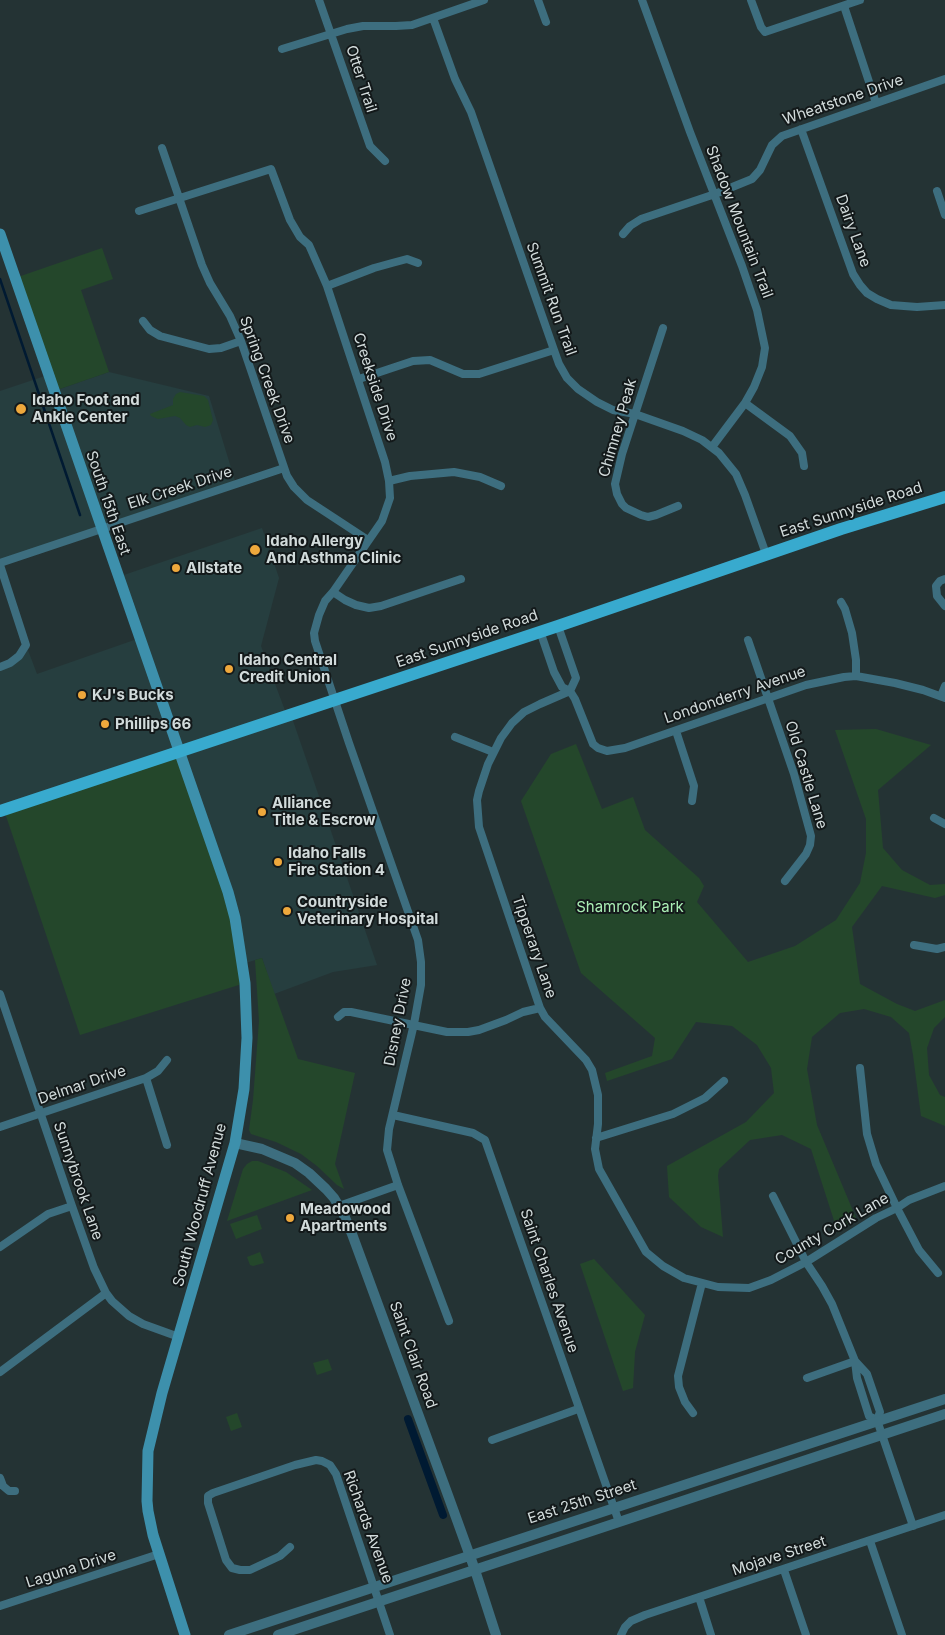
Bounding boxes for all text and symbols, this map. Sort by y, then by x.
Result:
street label: Otter Trail [342,43,380,115]
street label: Wheatstone Drive [780,71,906,129]
street label: Shadow Mountain Trail [702,143,776,301]
street label: Dairy Lane [832,192,874,270]
street label: Summit Run Trail [522,240,580,358]
street label: Spring Creek Drive [236,314,298,446]
street label: Creekside Drive [349,330,401,444]
street label: Chimney Peak [595,377,641,479]
place label: Idaho Foot and Ankle Center [32,391,140,426]
marker: Idaho Foot and Ankle Center [14,402,28,416]
street label: South 15th East [82,449,134,557]
street label: Elk Creek Drive [126,463,234,513]
street label: East Sunnyside Road [777,478,925,542]
place label: Idaho Allergy And Asthma Clinic [266,532,401,567]
marker: Idaho Allergy And Asthma Clinic [248,543,262,557]
place label: Allstate [186,559,242,577]
marker: Allstate [170,562,182,574]
street label: East Sunnyside Road [394,606,540,672]
place label: Idaho Central Credit Union [239,651,337,686]
street label: Londonderry Avenue [662,662,808,728]
marker: Idaho Central Credit Union [223,663,235,675]
place label: KJ's Bucks [92,686,174,704]
marker: KJ's Bucks [76,689,88,701]
place label: Phillips 66 [115,715,191,733]
marker: Phillips 66 [99,718,111,730]
street label: Old Castle Lane [781,719,831,831]
place label: Alliance Title & Escrow [272,794,376,829]
marker: Alliance Title & Escrow [256,806,268,818]
place label: Idaho Falls Fire Station 4 [288,844,385,879]
marker: Idaho Falls Fire Station 4 [272,856,284,868]
place label: Countryside Veterinary Hospital [297,893,438,928]
street label: Tipperary Lane [508,893,560,1001]
park label: Shamrock Park [576,898,684,916]
marker: Countryside Veterinary Hospital [281,905,293,917]
street label: Disney Drive [381,976,415,1068]
street label: Delmar Drive [36,1062,128,1108]
street label: Sunnybrook Lane [49,1119,107,1243]
street label: South Woodruff Avenue [169,1121,231,1289]
street label: County Cork Lane [772,1189,892,1269]
place label: Meadowood Apartments [300,1200,391,1235]
street label: Saint Charles Avenue [516,1207,582,1355]
marker: Meadowood Apartments [284,1212,296,1224]
street label: Saint Clair Road [385,1299,441,1411]
street label: Richards Avenue [339,1468,397,1586]
street label: East 25th Street [525,1476,639,1528]
street label: Mojave Street [730,1532,828,1580]
street label: Laguna Drive [24,1546,118,1592]

